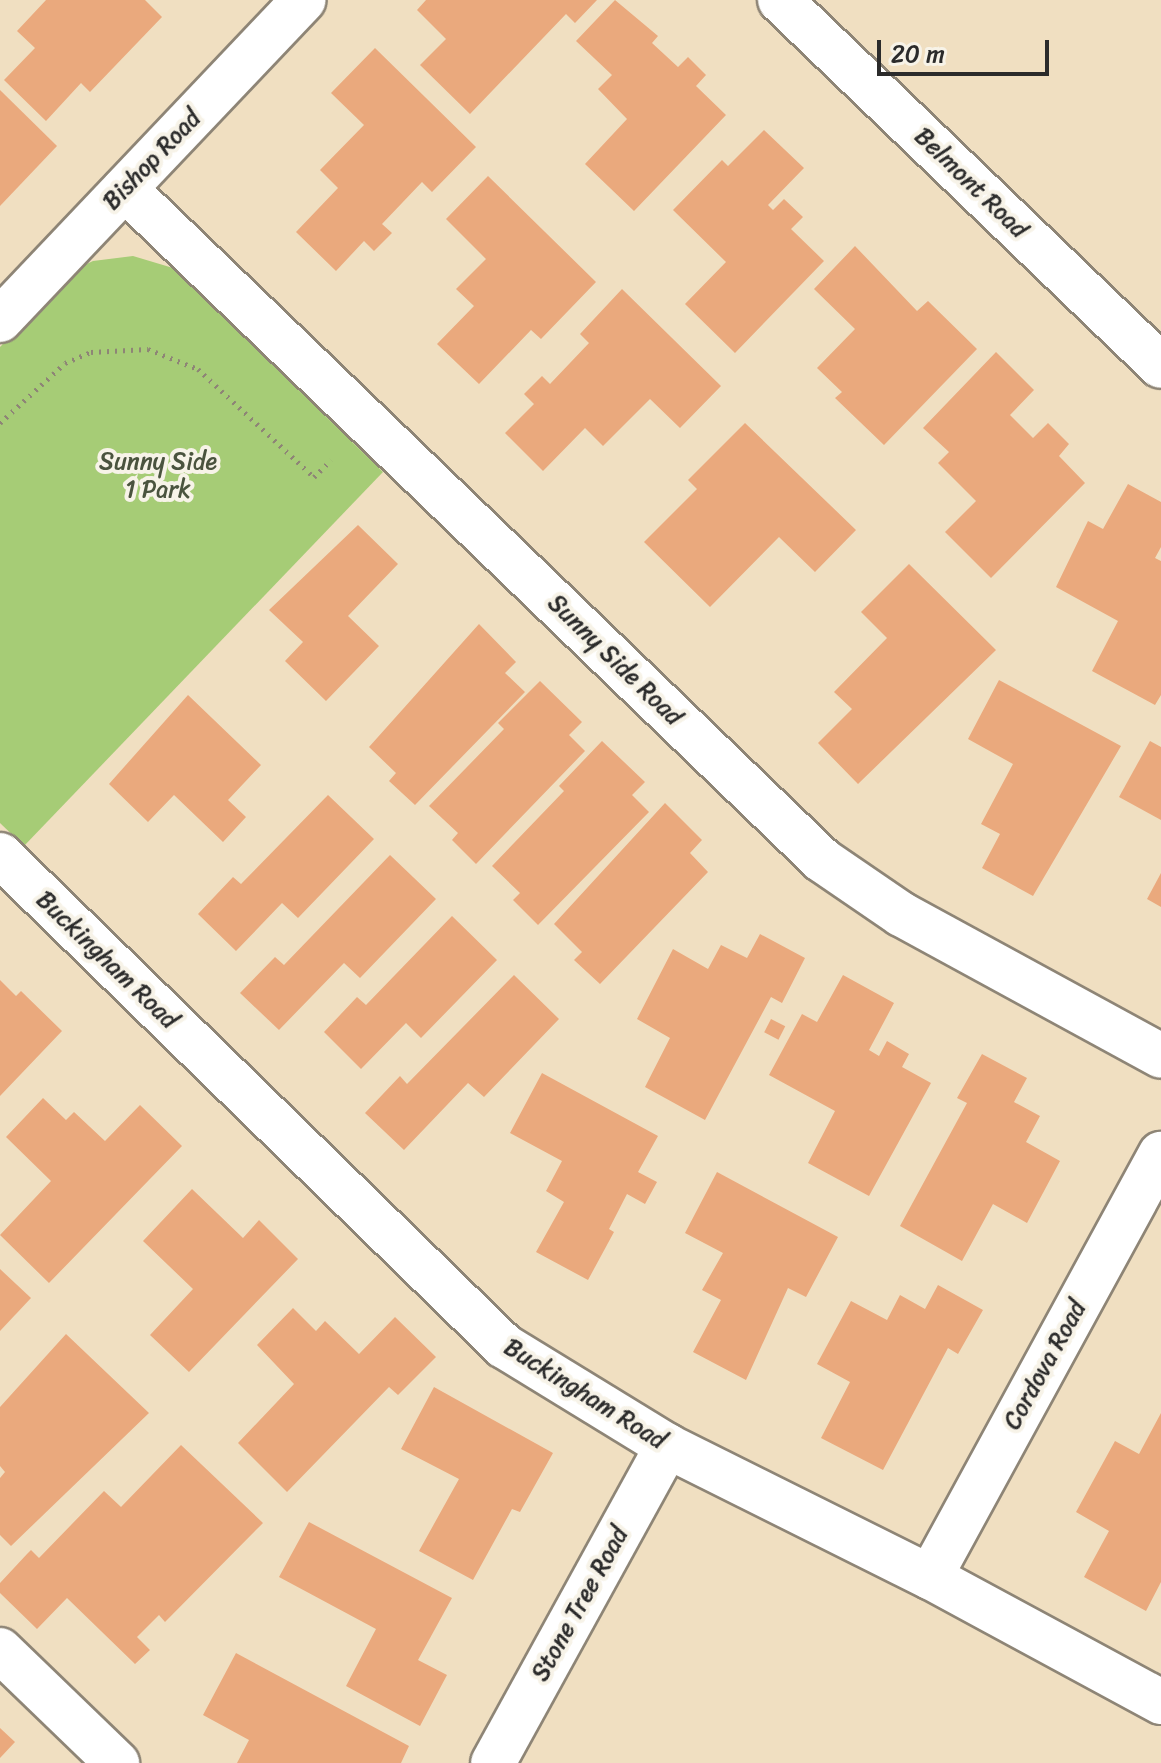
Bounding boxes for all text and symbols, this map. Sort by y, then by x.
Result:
scale bar [881,24,1053,74]
text: 20 m [891,33,945,75]
street label: Bishop Road [97,104,207,216]
street label: Belmont Road [908,122,1034,244]
park label: Sunny Side 1 Park [98,448,218,504]
street label: Sunny Side Road [541,588,689,732]
street label: Buckingham Road [30,885,184,1035]
street label: Cordova Road [998,1296,1092,1434]
street label: Buckingham Road [499,1333,671,1455]
street label: Stone Tree Road [526,1522,634,1686]

